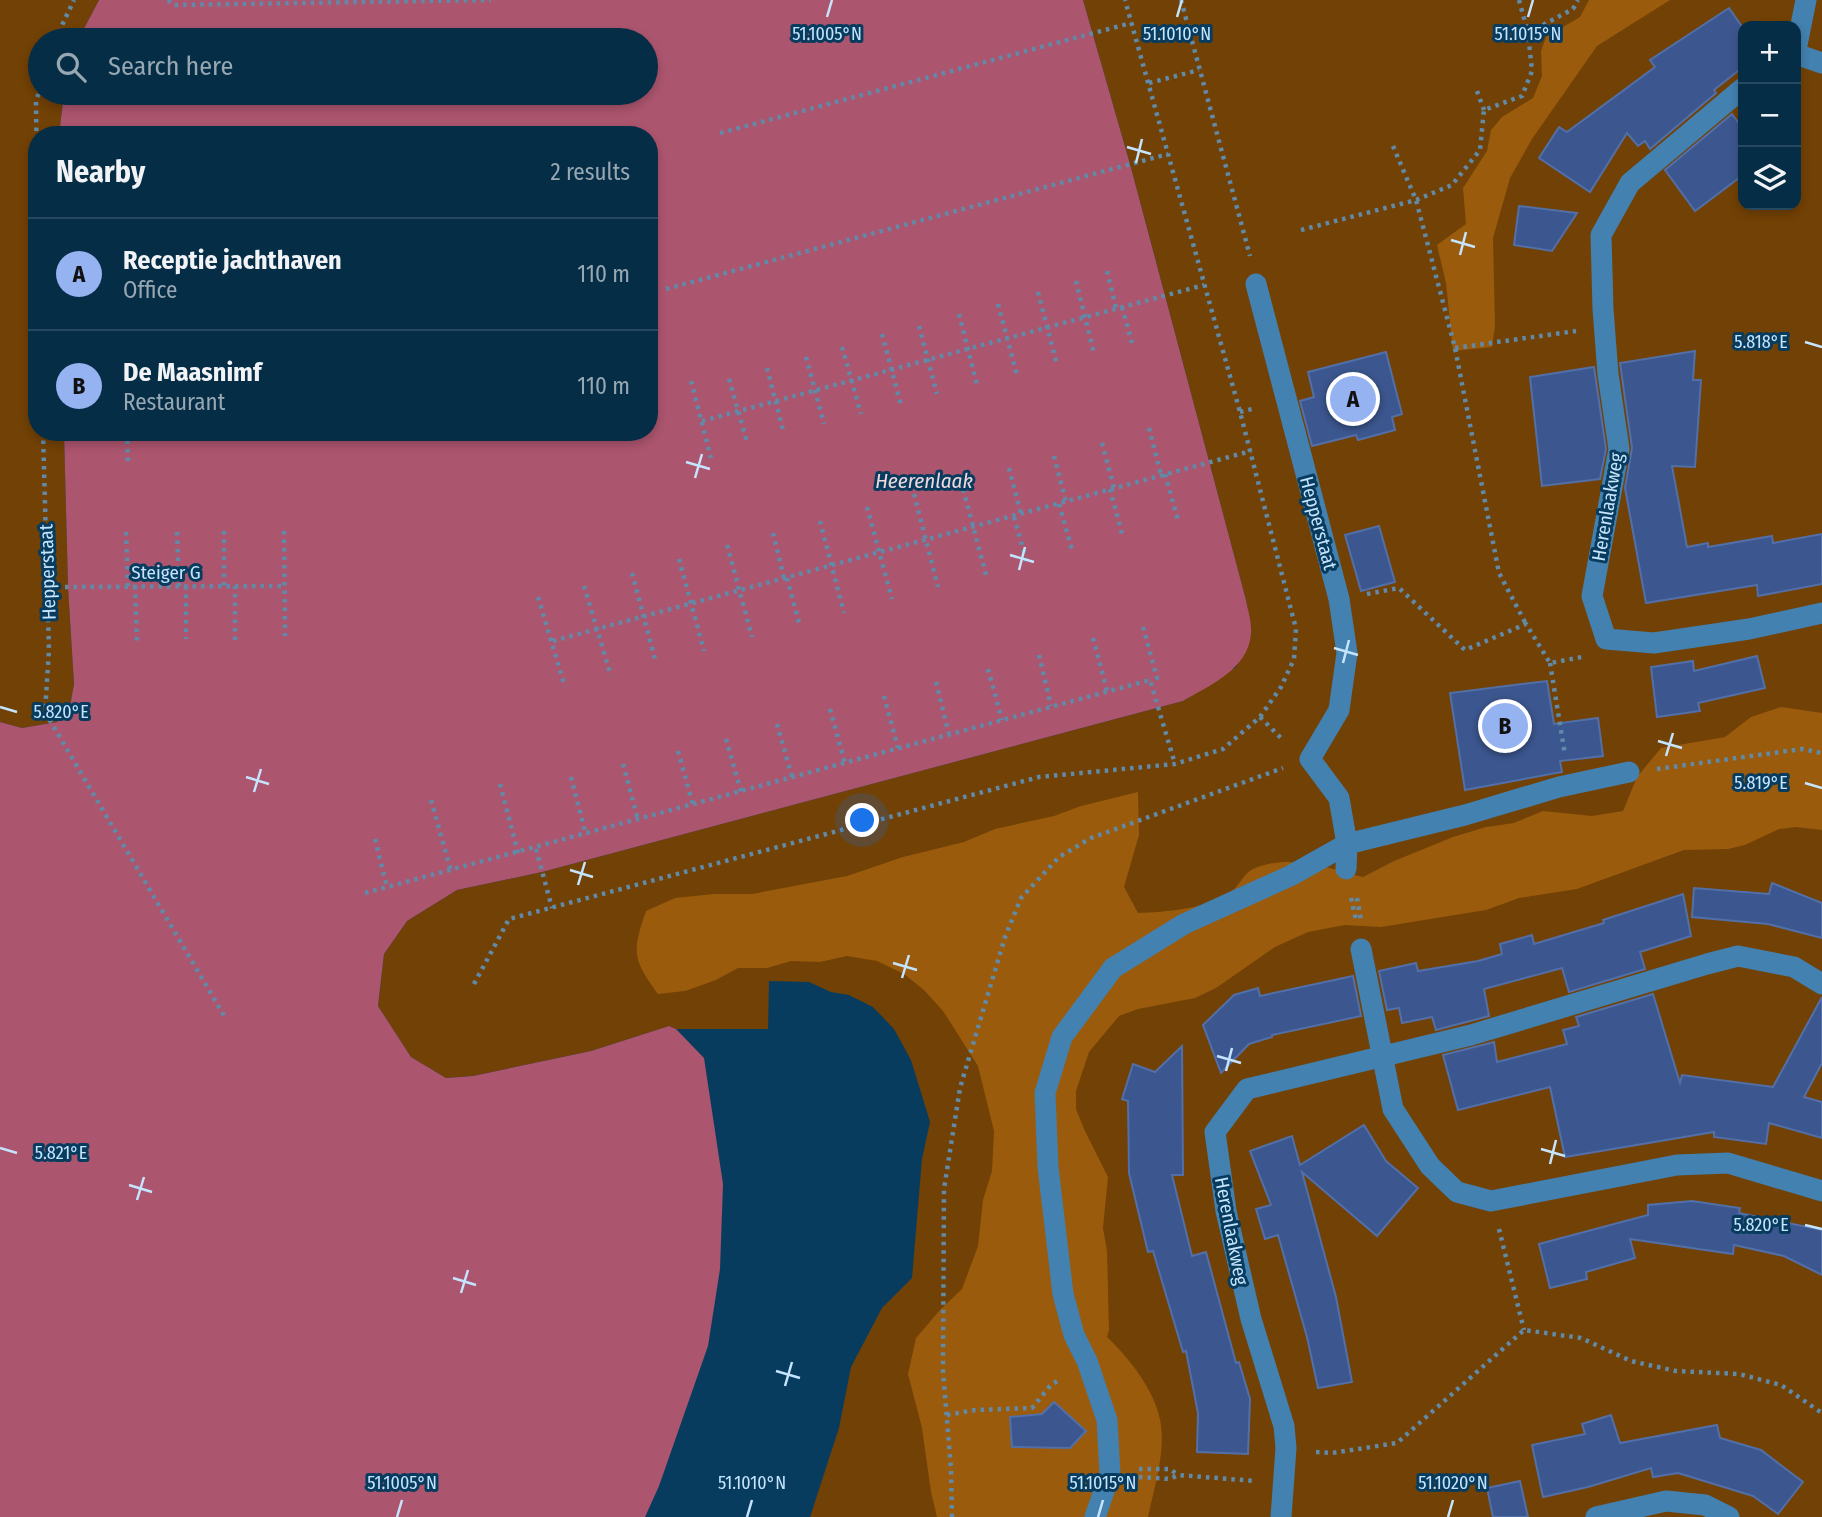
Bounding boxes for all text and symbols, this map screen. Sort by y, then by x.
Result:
map controls [1738,21,1801,210]
button: + [1738,21,1801,84]
text: 51.1005°N [792,23,862,45]
text: 51.1010°N [1143,23,1211,45]
text: 51.1015°N [1495,23,1561,45]
search box [28,28,658,105]
icon: search [52,48,90,86]
text: Search here [108,51,233,82]
button: − [1738,84,1801,147]
button: layers [1738,147,1801,210]
text: Nearby [56,154,145,190]
text: 2 results [550,158,630,186]
text: Receptie jachthaven [123,245,342,276]
text: A [73,260,85,288]
text: 110 m [577,260,630,288]
text: Office [123,276,177,304]
text: 5.818°E [1734,331,1788,353]
text: De Maasnimf [123,357,262,388]
text: B [73,372,85,400]
text: 110 m [577,372,630,400]
pin: A [1330,373,1376,425]
text: Restaurant [123,388,225,416]
street label: Herenlaakweg [1587,451,1628,563]
water label: Heerenlaak [875,468,973,494]
street label: Hepperstaat [1295,474,1342,573]
street label: Hepperstaat [34,523,61,620]
street label: Steiger G [131,561,201,584]
pin: B [1482,700,1528,752]
text: 5.820°E [33,701,89,723]
text: 5.819°E [1734,772,1788,794]
your location [845,803,879,837]
text: 5.821°E [35,1142,87,1164]
street label: Herenlaakweg [1210,1175,1253,1287]
text: 5.820°E [1733,1214,1789,1236]
text: 51.1005°N [367,1472,437,1494]
text: 51.1010°N [718,1472,786,1494]
text: 51.1015°N [1070,1472,1136,1494]
text: 51.1020°N [1418,1472,1488,1494]

